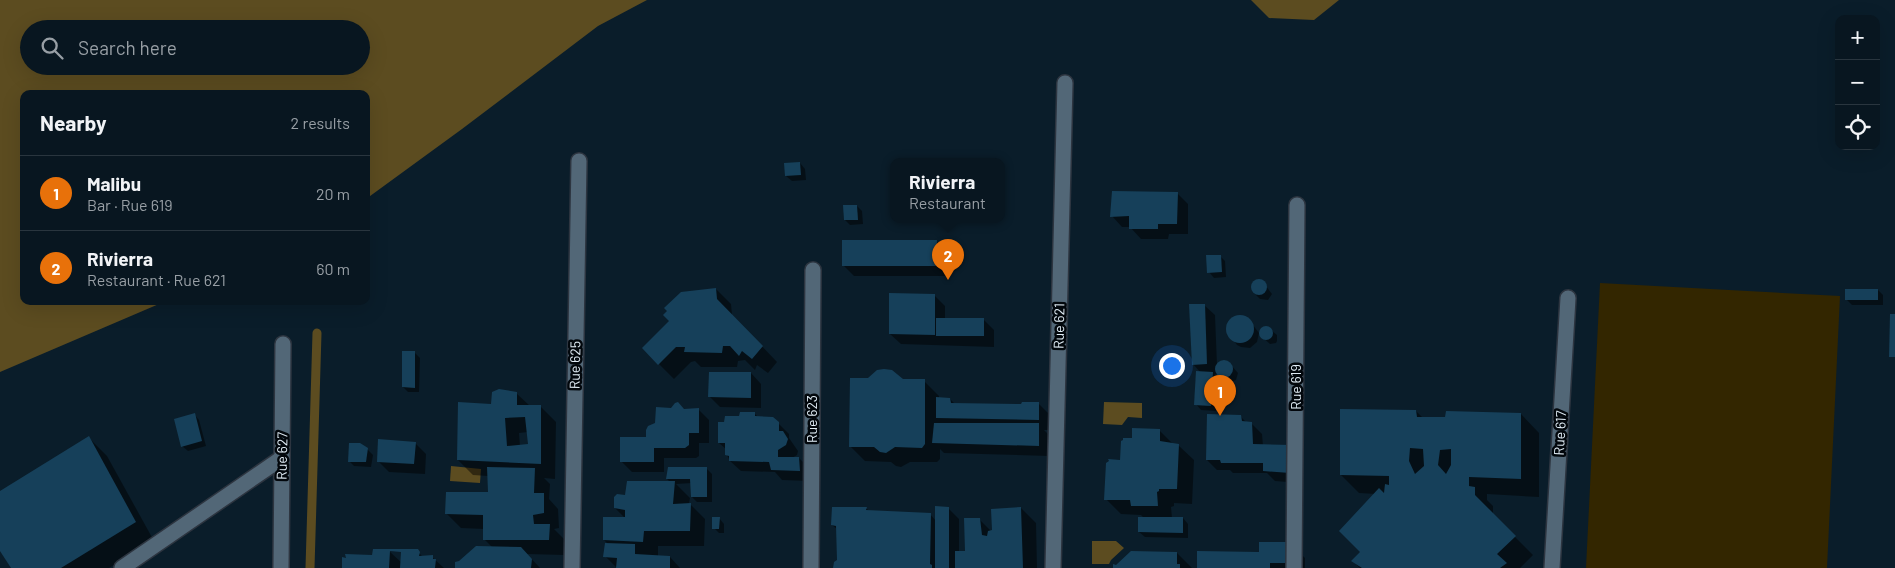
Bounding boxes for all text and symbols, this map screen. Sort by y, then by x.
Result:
map controls [1835,15,1880,150]
button: + [1835,15,1880,60]
search box [20,20,370,75]
icon: search [38,34,66,62]
text: Search here [78,36,177,59]
button: − [1835,60,1880,105]
button: locate [1835,105,1880,150]
text: Nearby [40,110,106,135]
text: 2 results [291,113,350,132]
popup [890,158,1005,223]
text: Rivierra [909,170,975,193]
text: Malibu [87,172,141,195]
text: 1 [53,184,59,203]
text: 20 m [316,184,350,203]
text: Restaurant [909,193,986,212]
text: Bar · Rue 619 [87,195,173,214]
pin: 2 [932,239,964,280]
text: Rivierra [87,247,153,270]
text: 2 [52,259,60,278]
text: 60 m [316,259,350,278]
text: Restaurant · Rue 621 [87,270,226,289]
street label: Rue 621 [1050,303,1067,349]
street label: Rue 625 [566,341,583,389]
your location [1159,353,1185,379]
street label: Rue 619 [1287,364,1304,410]
pin: 1 [1204,375,1236,416]
street label: Rue 623 [803,395,820,443]
street label: Rue 617 [1550,410,1569,456]
street label: Rue 627 [273,432,290,480]

